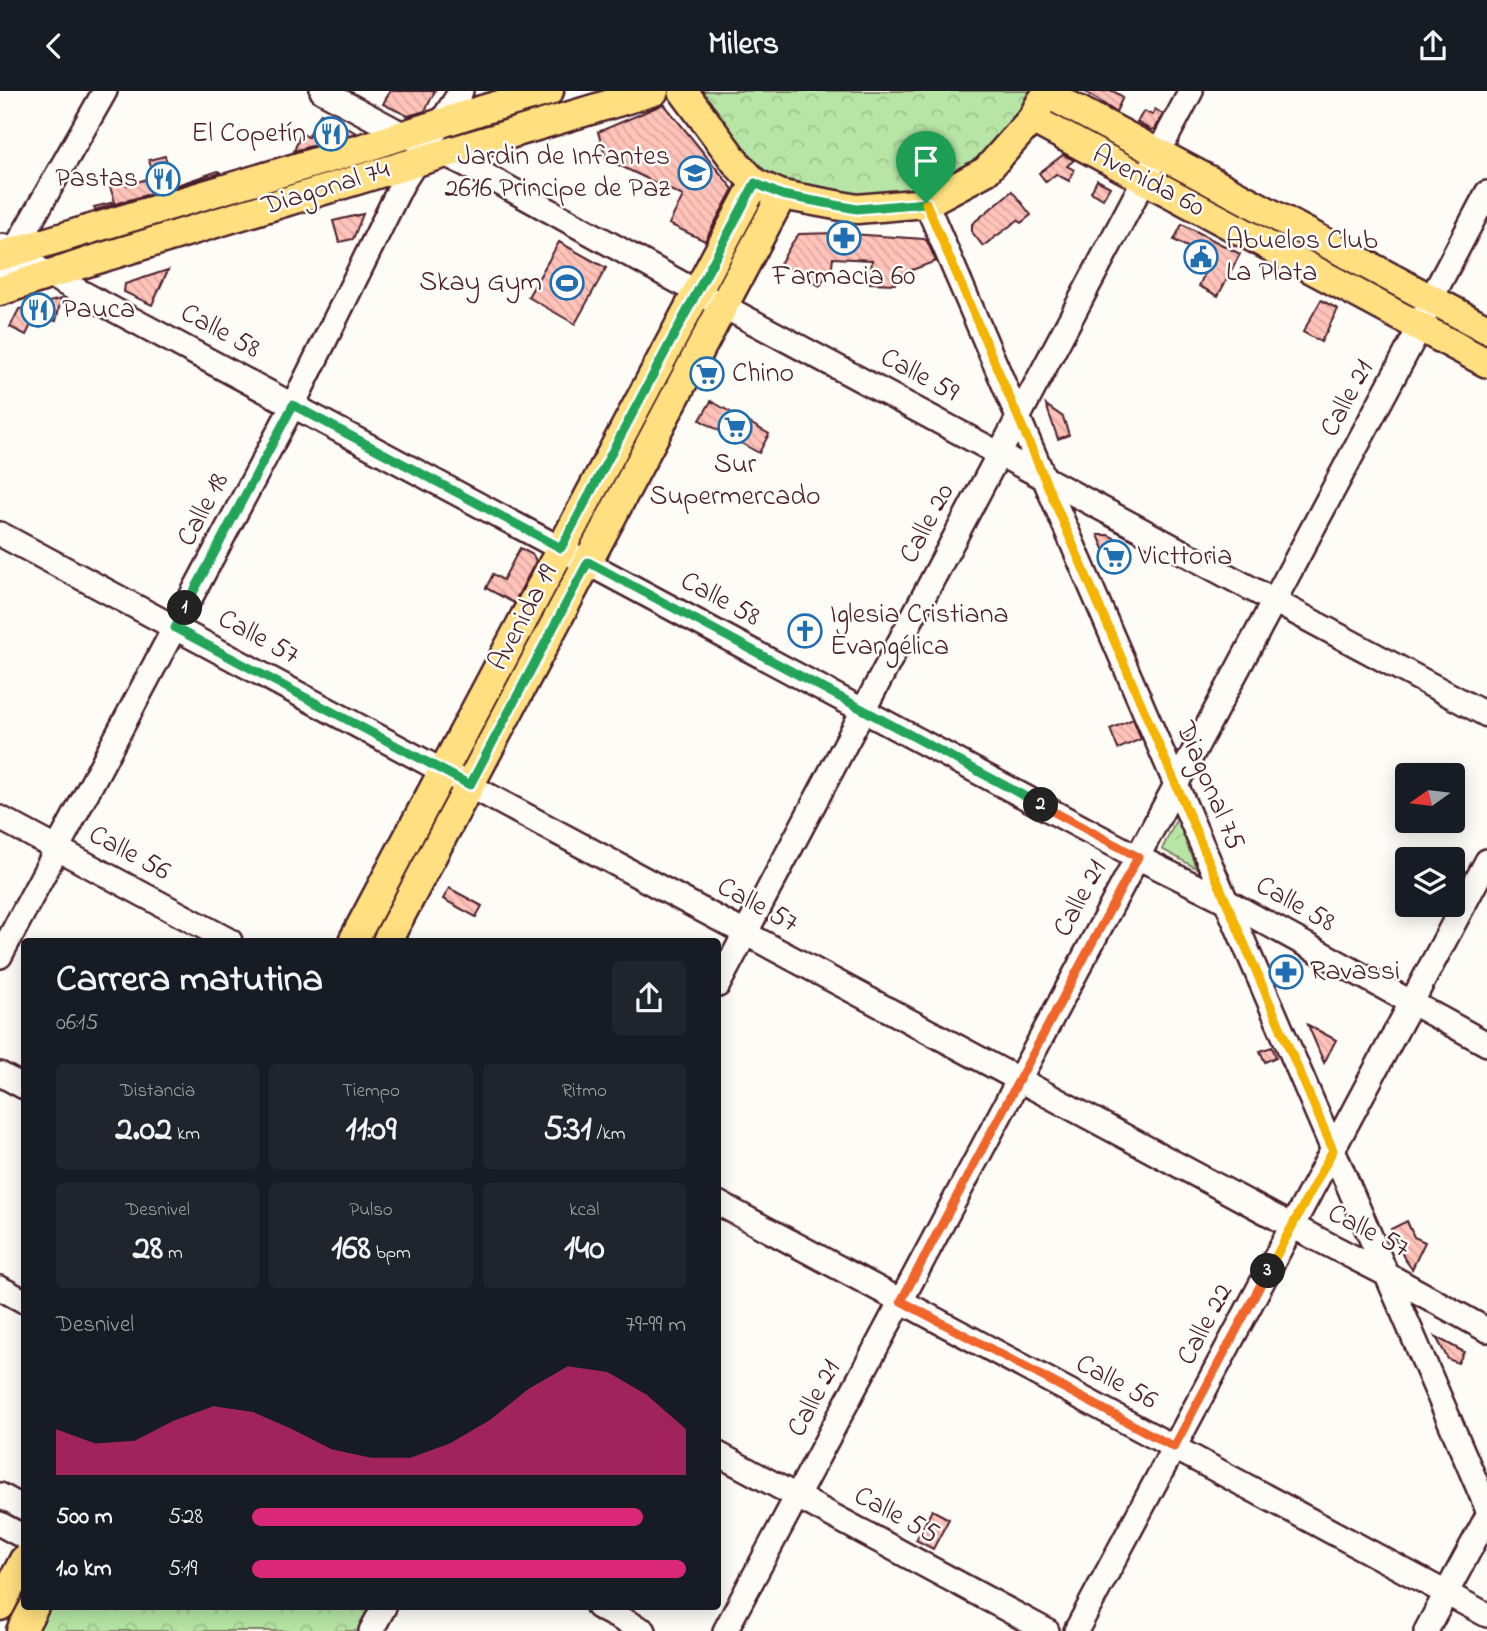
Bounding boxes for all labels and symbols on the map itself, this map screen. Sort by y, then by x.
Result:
place label: El Copetín [191,114,306,155]
restaurant icon: El Copetín [312,115,350,153]
pin [896,131,956,203]
street label: Avenida 60 [1084,135,1212,229]
place label: Jardin de Infantes 2616 Principe de Paz [445,137,670,210]
street label: Diagonal 74 [256,150,395,228]
school or university icon: Jardin de Infantes 2616 Principe de Paz [676,154,714,192]
place label: Pastas [55,159,138,200]
restaurant icon: Pastas [144,160,182,198]
pharmacy icon: Farmacia 60 [825,219,863,257]
place label: Abuelos Club La Plata [1226,221,1378,294]
public building icon: Abuelos Club La Plata [1182,238,1220,276]
place label: Farmacia 60 [772,257,915,298]
place label: Skay Gym [419,263,542,304]
sports icon: Skay Gym [548,264,586,302]
place label: Pauca [62,290,135,331]
restaurant icon: Pauca [19,291,57,329]
street label: Calle 58 [172,294,268,370]
street label: Calle 59 [872,338,966,414]
street label: Calle 21 [1311,353,1385,445]
place label: Chino [732,354,794,395]
supermarket icon: Chino [688,355,726,393]
supermarket icon: Sur Supermercado [716,408,754,446]
place label: Sur Supermercado [649,445,821,518]
street label: Calle 18 [167,466,241,554]
street label: Calle 20 [890,477,966,571]
place label: Victtoria [1137,537,1232,578]
supermarket icon: Victtoria [1095,538,1133,576]
street label: Avenida 19 [479,557,569,679]
street label: Calle 58 [672,562,768,638]
pin: 1 [168,591,202,625]
place label: Iglesia Cristiana Evangélica [830,595,1009,668]
street label: Calle 57 [210,599,306,677]
church icon: Iglesia Cristiana Evangélica [786,612,824,650]
street label: Diagonal 75 [1163,714,1254,857]
north arrow [1395,763,1465,833]
pin: 2 [1024,787,1058,823]
street label: Calle 56 [81,815,177,893]
street label: Calle 21 [1044,853,1118,945]
street label: Calle 58 [1247,866,1343,944]
street label: Calle 57 [709,867,805,945]
place label: Ravassi [1310,952,1400,993]
pharmacy icon: Ravassi [1267,953,1305,991]
street label: Calle 57 [1320,1194,1416,1270]
pin: 3 [1250,1253,1286,1289]
street label: Calle 22 [1167,1277,1245,1373]
street label: Calle 56 [1068,1344,1164,1422]
street label: Calle 21 [778,1353,852,1445]
street label: Calle 55 [846,1476,946,1556]

